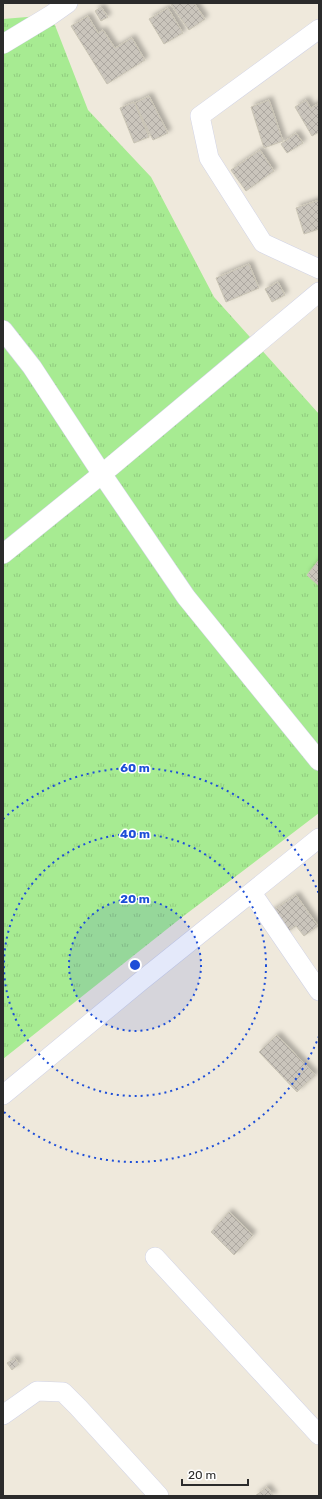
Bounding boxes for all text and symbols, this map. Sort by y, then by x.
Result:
text: 60 m [120,761,150,775]
text: 40 m [120,827,150,841]
text: 20 m [120,892,150,906]
centre of rings [128,958,142,972]
scale bar [182,1461,248,1487]
text: 20 m [188,1468,216,1482]

